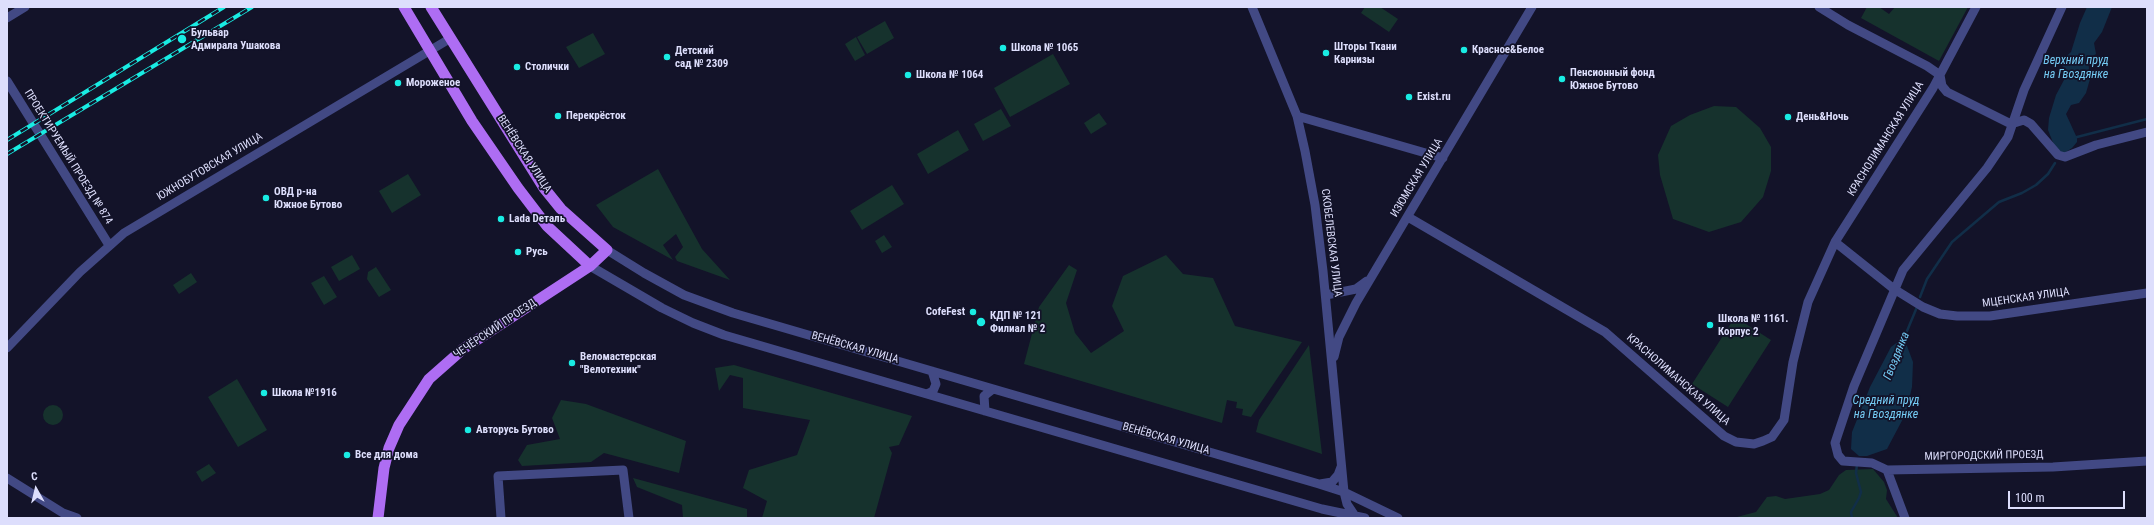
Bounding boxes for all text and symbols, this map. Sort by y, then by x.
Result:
place label: Бульвар Адмирала Ушакова [191,26,280,52]
marker: Бульвар Адмирала Ушакова [176,33,188,45]
place label: Шторы Ткани Карнизы [1334,40,1397,66]
place label: Школа № 1065 [1011,41,1078,55]
marker: Школа № 1065 [998,43,1008,53]
place label: Красное&Белое [1472,43,1544,57]
place label: Детский сад № 2309 [675,44,728,70]
marker: Красное&Белое [1459,45,1469,55]
marker: Шторы Ткани Карнизы [1321,48,1331,58]
marker: Детский сад № 2309 [662,52,672,62]
water label: Верхний пруд на Гвоздянке [2043,54,2109,82]
place label: Столички [525,60,569,74]
marker: Столички [512,62,522,72]
place label: Пенсионный фонд Южное Бутово [1570,66,1655,92]
place label: Школа № 1064 [916,68,983,82]
marker: Школа № 1064 [903,70,913,80]
marker: Пенсионный фонд Южное Бутово [1557,74,1567,84]
place label: Мороженое [406,76,460,90]
marker: Мороженое [393,78,403,88]
street label: КРАСНОЛИМАНСКАЯ УЛИЦА [1845,79,1927,199]
street label: ПРОЕКТИРУЕМЫЙ ПРОЕЗД № 874 [21,87,115,227]
place label: Exist.ru [1417,90,1451,104]
marker: Exist.ru [1404,92,1414,102]
place label: Перекрёсток [566,109,626,123]
place label: День&Ночь [1796,110,1849,124]
marker: Перекрёсток [553,111,563,121]
marker: День&Ночь [1783,112,1793,122]
street label: ВЕНЁВСКАЯ УЛИЦА [494,113,554,195]
street label: ЮЖНОБУТОВСКАЯ УЛИЦА [155,130,265,204]
street label: ИЗЮМСКАЯ УЛИЦА [1388,136,1446,220]
place label: ОВД р-на Южное Бутово [274,185,342,211]
street label: СКОБЕЛЕВСКАЯ УЛИЦА [1318,188,1344,298]
marker: ОВД р-на Южное Бутово [261,193,271,203]
place label: Lada Dеталь [509,212,565,226]
marker: Lada Dеталь [496,214,506,224]
place label: Русь [526,245,548,259]
marker: Русь [513,247,523,257]
street label: МЦЕНСКАЯ УЛИЦА [1982,285,2070,311]
street label: ЧЕЧЁРСКИЙ ПРОЕЗД [451,296,539,362]
place label: CofeFest [926,305,965,319]
marker: CofeFest [968,307,978,317]
place label: КДП № 121 Филиал № 2 [990,309,1045,335]
place label: Школа № 1161. Корпус 2 [1718,312,1789,338]
marker: КДП № 121 Филиал № 2 [975,316,987,328]
marker: Школа № 1161. Корпус 2 [1705,320,1715,330]
street label: ВЕНЁВСКАЯ УЛИЦА [810,329,900,367]
water label: Гвоздянка [1881,330,1913,382]
street label: КРАСНОЛИМАНСКАЯ УЛИЦА [1624,331,1732,429]
place label: Веломастерская "Велотехник" [580,350,657,376]
marker: Веломастерская "Велотехник" [567,358,577,368]
place label: Школа №1916 [272,386,337,400]
marker: Школа №1916 [259,388,269,398]
water label: Средний пруд на Гвоздянке [1853,394,1919,422]
street label: ВЕНЁВСКАЯ УЛИЦА [1121,420,1211,458]
place label: Авторусь Бутово [476,423,554,437]
marker: Авторусь Бутово [463,425,473,435]
place label: Все для дома [355,448,418,462]
street label: МИРГОРОДСКИЙ ПРОЕЗД [1924,448,2044,464]
marker: Все для дома [342,450,352,460]
north arrow [16,469,56,509]
text: С [30,470,38,483]
scale bar [2010,483,2127,509]
text: 100 m [2015,491,2045,505]

